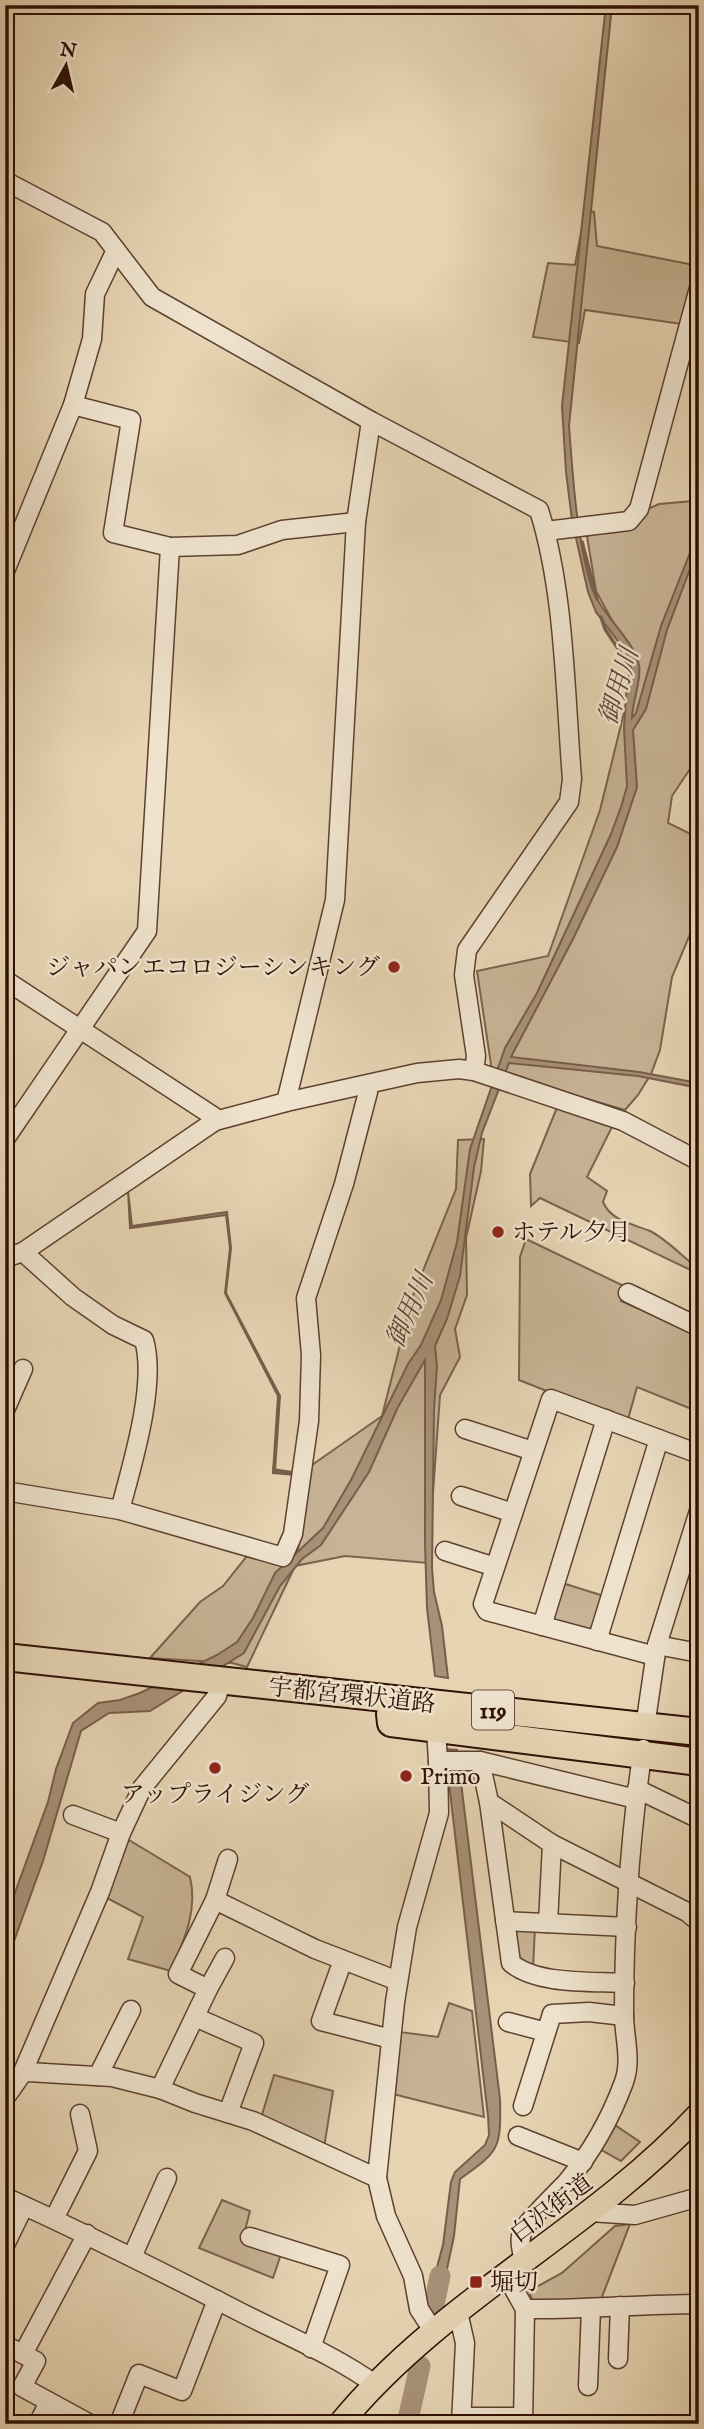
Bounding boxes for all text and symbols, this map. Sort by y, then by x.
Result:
north arrow [32,32,102,102]
text: N [57,38,78,64]
water label: 御用川 [592,641,647,729]
place label: ジャパンエコロジーシンキング [46,953,380,984]
marker: ジャパンエコロジーシンキング [386,959,402,975]
place label: ホテル夕月 [512,1218,631,1249]
marker: ホテル夕月 [490,1224,506,1240]
water label: 御用川 [379,1266,443,1353]
street label: 宇都宮環状道路 [267,1672,437,1721]
road number: 119 [472,1690,514,1730]
marker: アップライジング [207,1760,223,1776]
place label: Primo [420,1762,481,1793]
marker: Primo [398,1768,414,1784]
place label: アップライジング [121,1780,309,1811]
street label: 白沢街道 [504,2168,600,2250]
place label: 堀切 [490,2268,538,2299]
marker: 堀切 [468,2274,484,2290]

